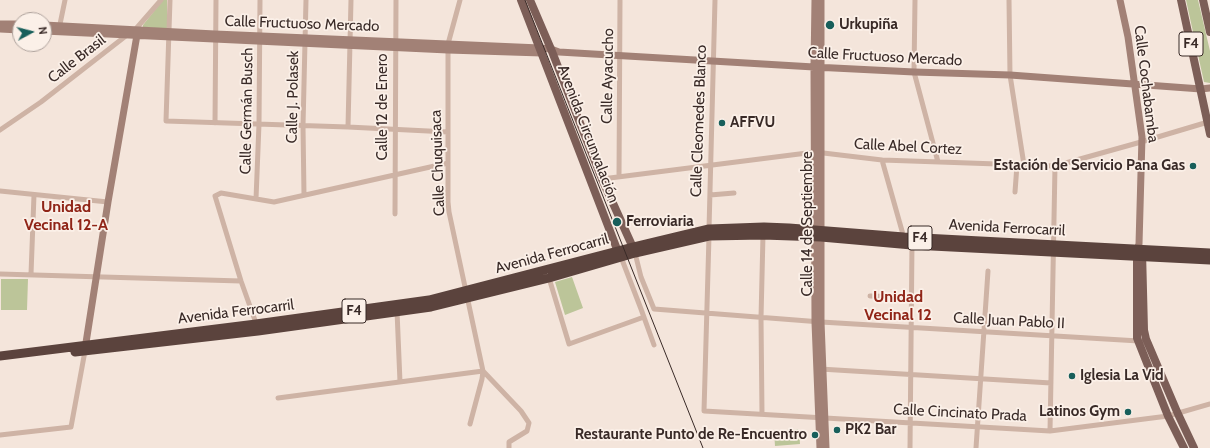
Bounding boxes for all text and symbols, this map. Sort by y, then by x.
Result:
north arrow [12,12,52,52]
street label: Calle Fructuoso Mercado [224,12,380,36]
place label: Urkupiña [839,16,898,34]
marker: Urkupiña [824,19,836,31]
street label: Calle Cochabamba [1130,24,1162,144]
text: N [35,26,50,35]
street label: Calle Ayacucho [598,28,618,124]
street label: Calle Brasil [45,31,109,87]
road number: F4 [1179,32,1203,56]
street label: Calle Cleomedes Blanco [687,44,711,198]
street label: Calle Fructuoso Mercado [807,44,963,70]
street label: Calle Germán Busch [237,47,257,175]
street label: Calle J. Polasek [283,50,303,144]
street label: Calle 12 de Enero [374,53,392,161]
street label: Avenida Circunvalación [553,63,623,205]
street label: Calle Chuquisaca [427,109,449,217]
place label: AFFVU [730,114,775,132]
marker: AFFVU [717,118,727,128]
street label: Calle Abel Cortez [853,135,963,159]
street label: Calle 14 de Septiembre [799,151,817,297]
place label: Estación de Servicio Pana Gas [993,157,1185,175]
marker: Estación de Servicio Pana Gas [1188,161,1198,171]
district label: Unidad Vecinal 12-A [24,197,108,235]
place label: Ferroviaria [626,213,694,231]
marker: Ferroviaria [611,216,623,228]
street label: Avenida Ferrocarril [948,216,1066,240]
road number: F4 [908,226,932,250]
street label: Avenida Ferrocarril [493,230,611,278]
district label: Unidad Vecinal 12 [864,287,932,325]
street label: Avenida Ferrocarril [177,296,295,328]
road number: F4 [342,299,366,323]
street label: Calle Juan Pablo II [953,309,1065,333]
place label: Iglesia La Vid [1080,367,1164,385]
marker: Iglesia La Vid [1067,371,1077,381]
street label: Calle Cincinato Prada [893,401,1027,425]
place label: Latinos Gym [1039,403,1120,421]
marker: Latinos Gym [1123,407,1133,417]
place label: PK2 Bar [845,421,896,439]
marker: PK2 Bar [832,425,842,435]
place label: Restaurante Punto de Re-Encuentro [575,426,807,444]
marker: Restaurante Punto de Re-Encuentro [810,430,820,440]

